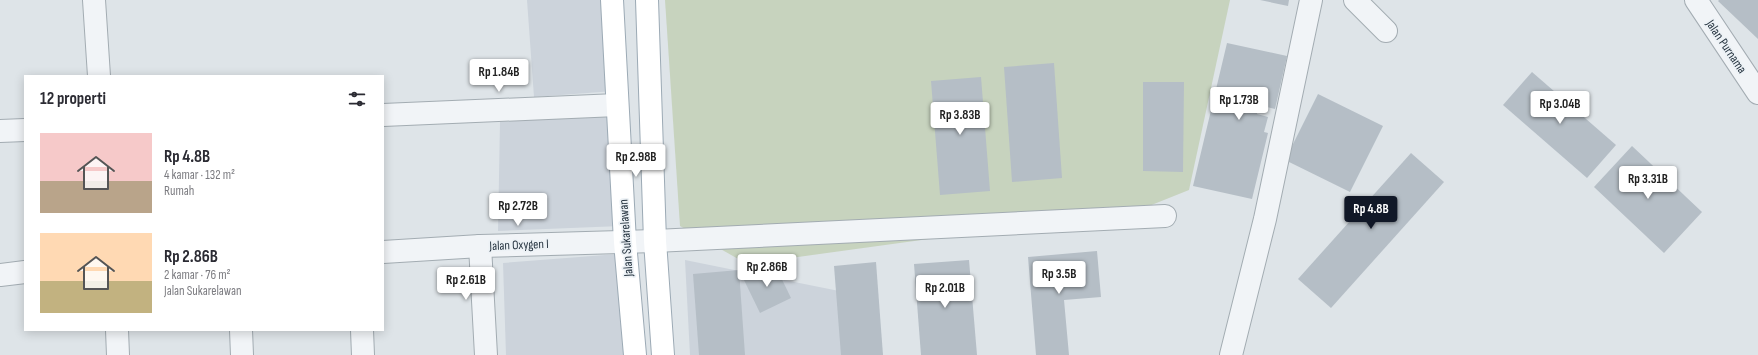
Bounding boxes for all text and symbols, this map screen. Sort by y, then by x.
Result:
street label: Jalan Purnama [1702,16,1750,76]
pin: Rp 1.84B [458,59,540,93]
text: Rp 1.84B [479,64,519,80]
pin: Rp 1.73B [1198,87,1280,121]
icon: filters [346,88,368,110]
text: 12 properti [40,89,106,109]
pin: Rp 3.04B [1519,91,1601,125]
text: Rp 1.73B [1219,92,1259,108]
text: Rp 3.04B [1540,96,1580,112]
pin: Rp 3.83B [919,102,1001,136]
text: Rp 3.83B [940,107,980,123]
pin: Rp 2.98B [595,144,677,178]
text: Rp 4.8B [164,147,210,167]
icon: home [72,149,120,197]
text: Rp 2.98B [616,149,657,165]
pin: Rp 3.31B [1607,166,1689,200]
text: 4 kamar · 132 m² [164,167,235,183]
text: Rp 3.31B [1628,171,1668,187]
text: Rumah [164,183,194,199]
pin: Rp 2.72B [477,193,559,227]
pin: Rp 4.8B [1334,196,1408,230]
text: Rp 2.72B [498,198,538,214]
street label: Jalan Sukarelawan [615,199,637,278]
text: Rp 4.8B [1353,201,1389,217]
street label: Jalan Oxygen I [488,236,549,254]
text: Rp 2.86B [164,247,218,267]
icon: home [72,249,120,297]
pin: Rp 2.86B [726,254,808,288]
text: Rp 2.86B [746,259,788,275]
pin: Rp 3.5B [1022,261,1096,295]
text: Rp 3.5B [1042,266,1076,282]
text: 2 kamar · 76 m² [164,267,231,283]
pin: Rp 2.61B [425,267,507,301]
text: Rp 2.61B [446,272,486,288]
pin: Rp 2.01B [904,275,986,309]
text: Rp 2.01B [925,280,965,296]
text: Jalan Sukarelawan [164,283,242,299]

